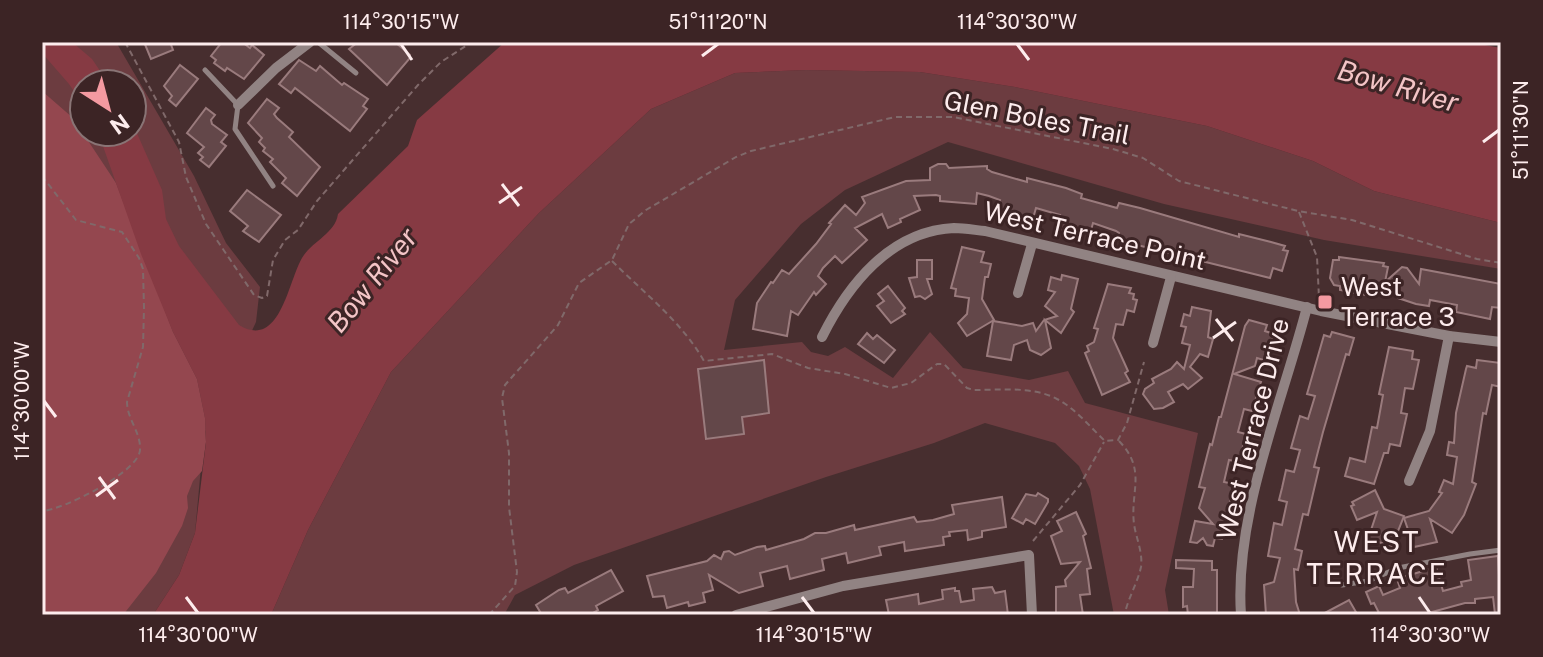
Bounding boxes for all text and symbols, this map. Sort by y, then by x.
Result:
text: 114°30'15"W [343,10,459,34]
text: 51°11'20"N [668,10,768,34]
text: 114°30'30"W [957,10,1077,34]
water label: Bow River [1334,52,1463,119]
north arrow [68,68,148,148]
text: 51°11'30"N [1509,80,1533,180]
street label: Glen Boles Trail [941,84,1133,151]
text: N [105,109,134,140]
street label: West Terrace Point [981,195,1209,276]
water label: Bow River [320,221,424,338]
place label: West Terrace 3 [1341,271,1455,332]
marker: West Terrace 3 [1316,293,1334,311]
street label: West Terrace Drive [1210,315,1295,543]
text: 114°30'00"W [10,341,34,461]
district label: WEST TERRACE [1306,525,1448,590]
text: 114°30'00"W [138,623,258,647]
text: 114°30'15"W [756,623,872,647]
text: 114°30'30"W [1370,623,1490,647]

